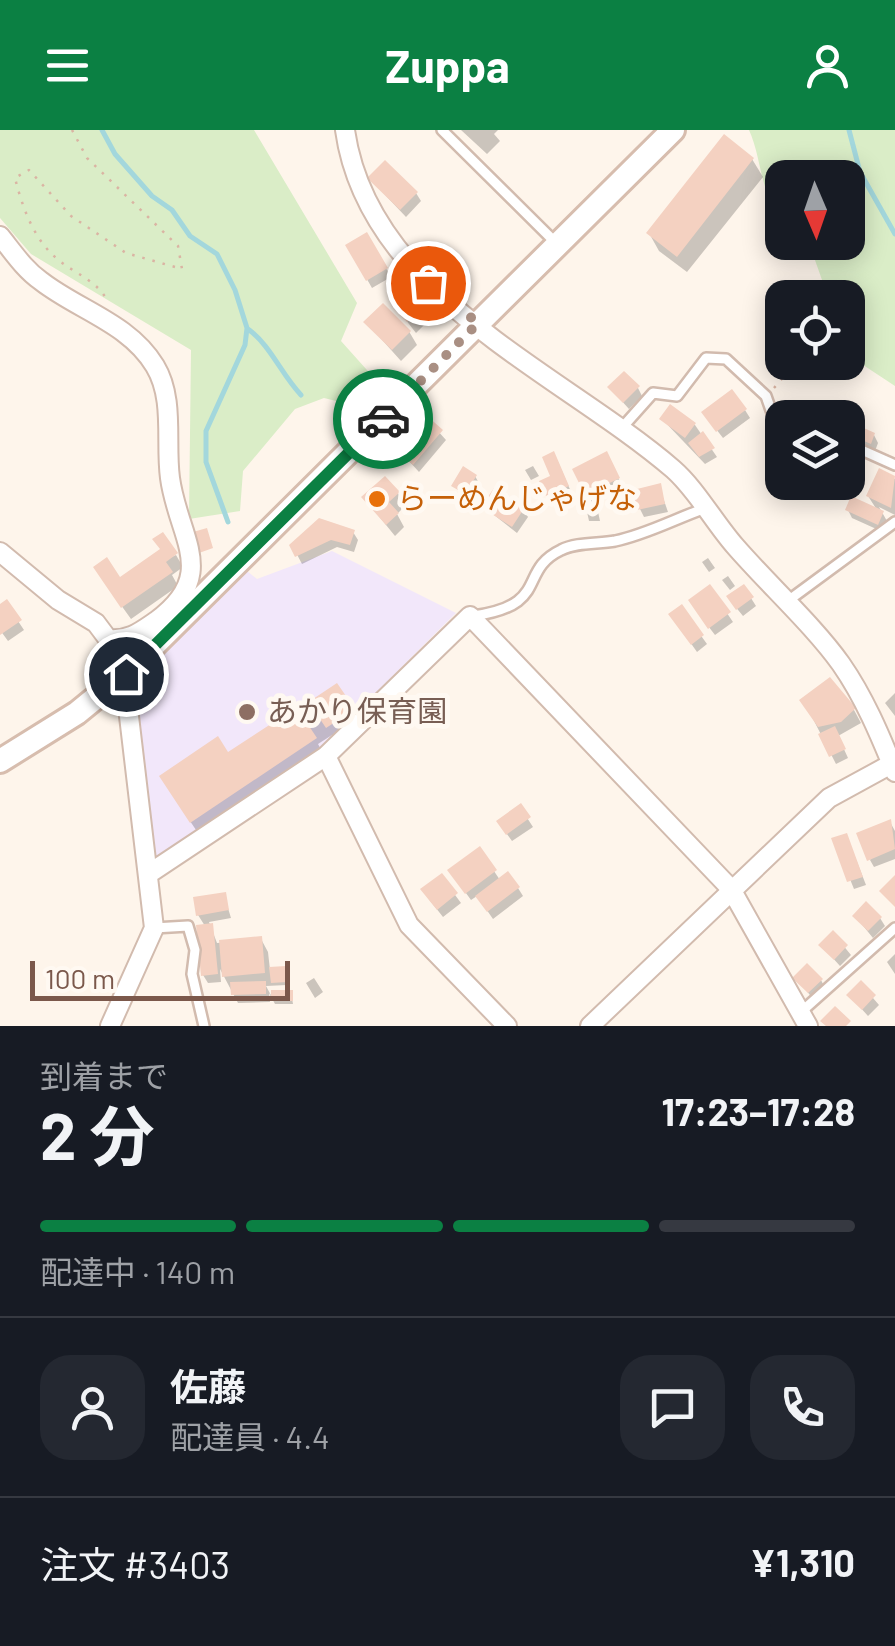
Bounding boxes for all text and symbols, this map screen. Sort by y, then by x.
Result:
icon: menu [40,38,95,93]
text: Zuppa [385,38,510,92]
icon: person [800,38,855,93]
north arrow [765,160,865,260]
map controls [765,160,865,500]
pin [386,241,471,326]
icon: bag [401,256,456,311]
button: locate [765,280,865,380]
courier [333,369,433,469]
icon: car [356,392,411,447]
button: layers [765,400,865,500]
place label: らーめんじゃげな [397,479,637,515]
marker: らーめんじゃげな [366,488,388,510]
pin [84,632,169,717]
icon: home [99,647,154,702]
place label: あかり保育園 [267,692,447,728]
marker: あかり保育園 [236,701,258,723]
scale bar [30,956,290,1000]
text: 100 m [45,961,115,995]
text: 到着まで [40,1056,168,1094]
text: 17:23–17:28 [662,1088,855,1134]
text: 2 分 [40,1095,154,1173]
text: 配達中 · 140 m [40,1252,235,1290]
button: person [40,1355,145,1460]
button: chat [620,1355,725,1460]
button: phone [750,1355,855,1460]
text: 佐藤 [170,1363,246,1409]
text: 配達員 · 4.4 [170,1417,330,1455]
text: ¥1,310 [750,1539,855,1585]
text: 注文 #3403 [40,1541,230,1587]

